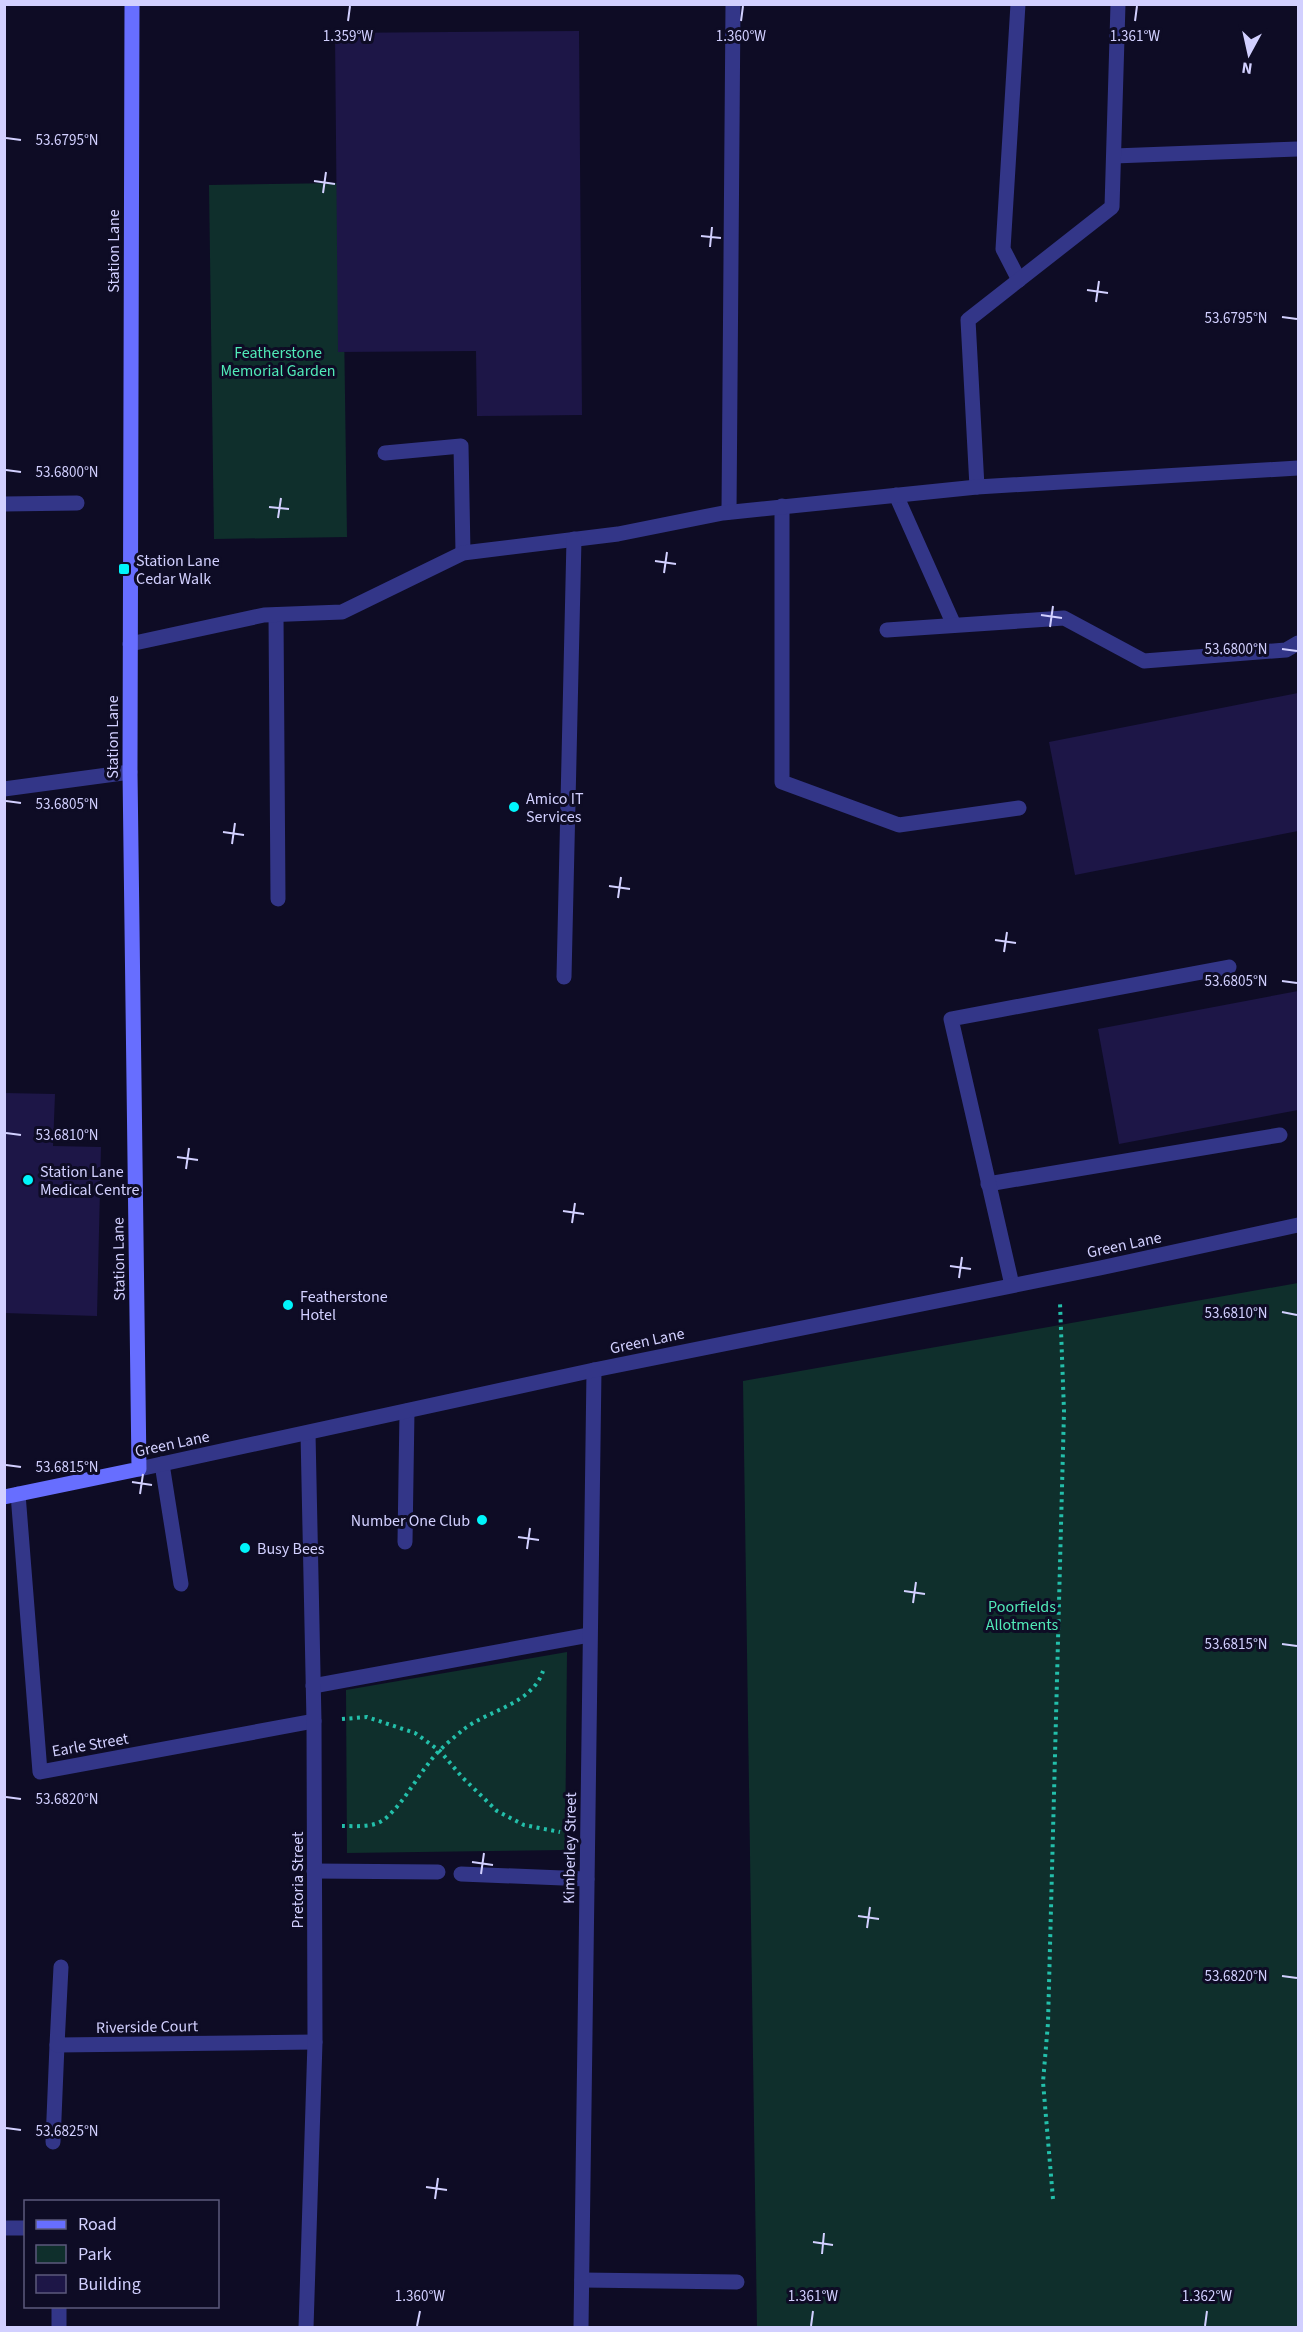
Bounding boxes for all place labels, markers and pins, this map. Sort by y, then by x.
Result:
place label: Station Lane Cedar Walk [136,550,220,590]
marker: Station Lane Cedar Walk [117,562,131,576]
place label: Amico IT Services [526,788,584,828]
marker: Amico IT Services [507,800,521,814]
place label: Station Lane Medical Centre [40,1161,139,1201]
marker: Station Lane Medical Centre [21,1173,35,1187]
place label: Featherstone Hotel [300,1286,388,1326]
marker: Featherstone Hotel [281,1298,295,1312]
place label: Number One Club [351,1510,470,1532]
marker: Number One Club [475,1513,489,1527]
place label: Busy Bees [257,1538,325,1560]
marker: Busy Bees [238,1541,252,1555]

